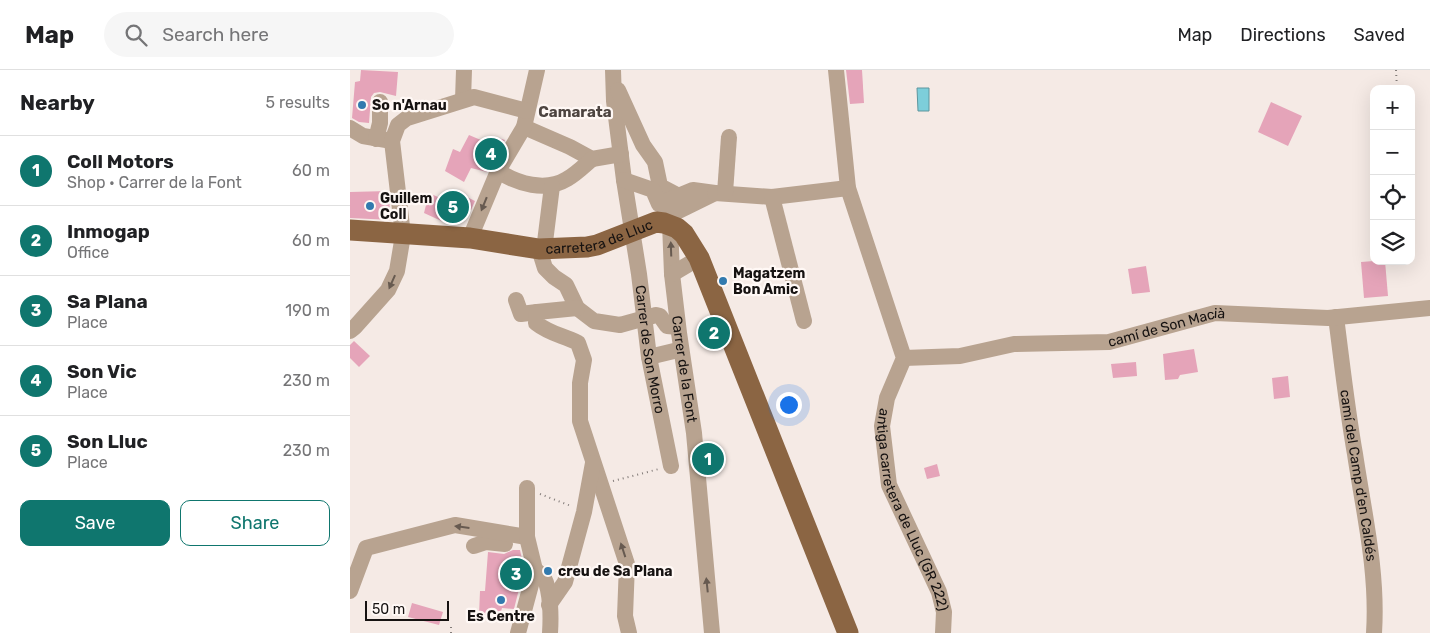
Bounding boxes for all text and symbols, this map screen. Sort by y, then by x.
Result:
search box [104,12,454,57]
text: Map [25,21,74,49]
icon: search [122,21,150,49]
text: Search here [162,23,269,46]
text: Map [1177,24,1212,46]
text: Directions [1240,24,1326,46]
text: Saved [1354,24,1405,46]
map controls [1370,85,1415,265]
button: + [1370,85,1415,130]
text: Nearby [20,90,95,115]
text: 5 results [266,93,330,112]
place label: So n'Arnau [372,97,447,114]
marker: So n'Arnau [356,99,368,111]
district label: Camarata [538,103,612,121]
button: − [1370,130,1415,175]
pin: 4 [475,135,507,173]
text: Coll Motors [67,150,174,173]
text: 1 [32,161,40,180]
text: 60 m [292,161,330,180]
text: Shop · Carrer de la Font [67,173,242,192]
button: locate [1370,175,1415,220]
pin: 5 [437,188,469,226]
place label: Guillem Coll [380,190,432,223]
one-way arrow [480,197,488,212]
marker: Guillem Coll [364,200,376,212]
street label: carretera de Lluc [545,216,655,258]
text: Inmogap [67,220,150,243]
button: layers [1370,220,1415,265]
text: 2 [31,231,41,250]
text: 60 m [292,231,330,250]
one-way arrow [667,241,675,257]
text: Office [67,243,109,262]
place label: Magatzem Bon Amic [733,265,805,298]
one-way arrow [388,275,396,289]
marker: Magatzem Bon Amic [717,275,729,287]
street label: Carrer de Son Morro [631,284,668,415]
text: Sa Plana [67,290,148,313]
text: 3 [31,301,41,320]
text: 190 m [285,301,330,320]
street label: camí de Son Macià [1106,305,1225,351]
text: Place [67,313,108,332]
pin: 2 [698,314,730,352]
street label: Carrer de la Font [668,315,700,424]
text: Son Vic [67,360,137,383]
text: 4 [31,371,41,390]
text: 230 m [283,371,330,390]
text: Place [67,383,108,402]
street label: camí del Camp d'en Caldés [1336,389,1380,562]
your location [776,392,802,418]
street label: antiga carretera de Lluc (GR 222) [873,407,951,613]
text: Son Lluc [67,430,148,453]
pin: 1 [692,440,724,478]
text: 5 [31,441,41,460]
text: 230 m [283,441,330,460]
text: Place [67,453,108,472]
button: Save [20,500,170,546]
button: Share [180,500,330,546]
one-way arrow [453,523,469,531]
one-way arrow [619,543,626,558]
pin: 3 [500,555,532,593]
place label: creu de Sa Plana [558,563,672,580]
marker: creu de Sa Plana [542,565,554,577]
one-way arrow [703,576,711,592]
marker: Es Centre [495,594,507,606]
scale bar [365,598,449,621]
text: 50 m [372,601,405,618]
place label: Es Centre [467,608,535,625]

